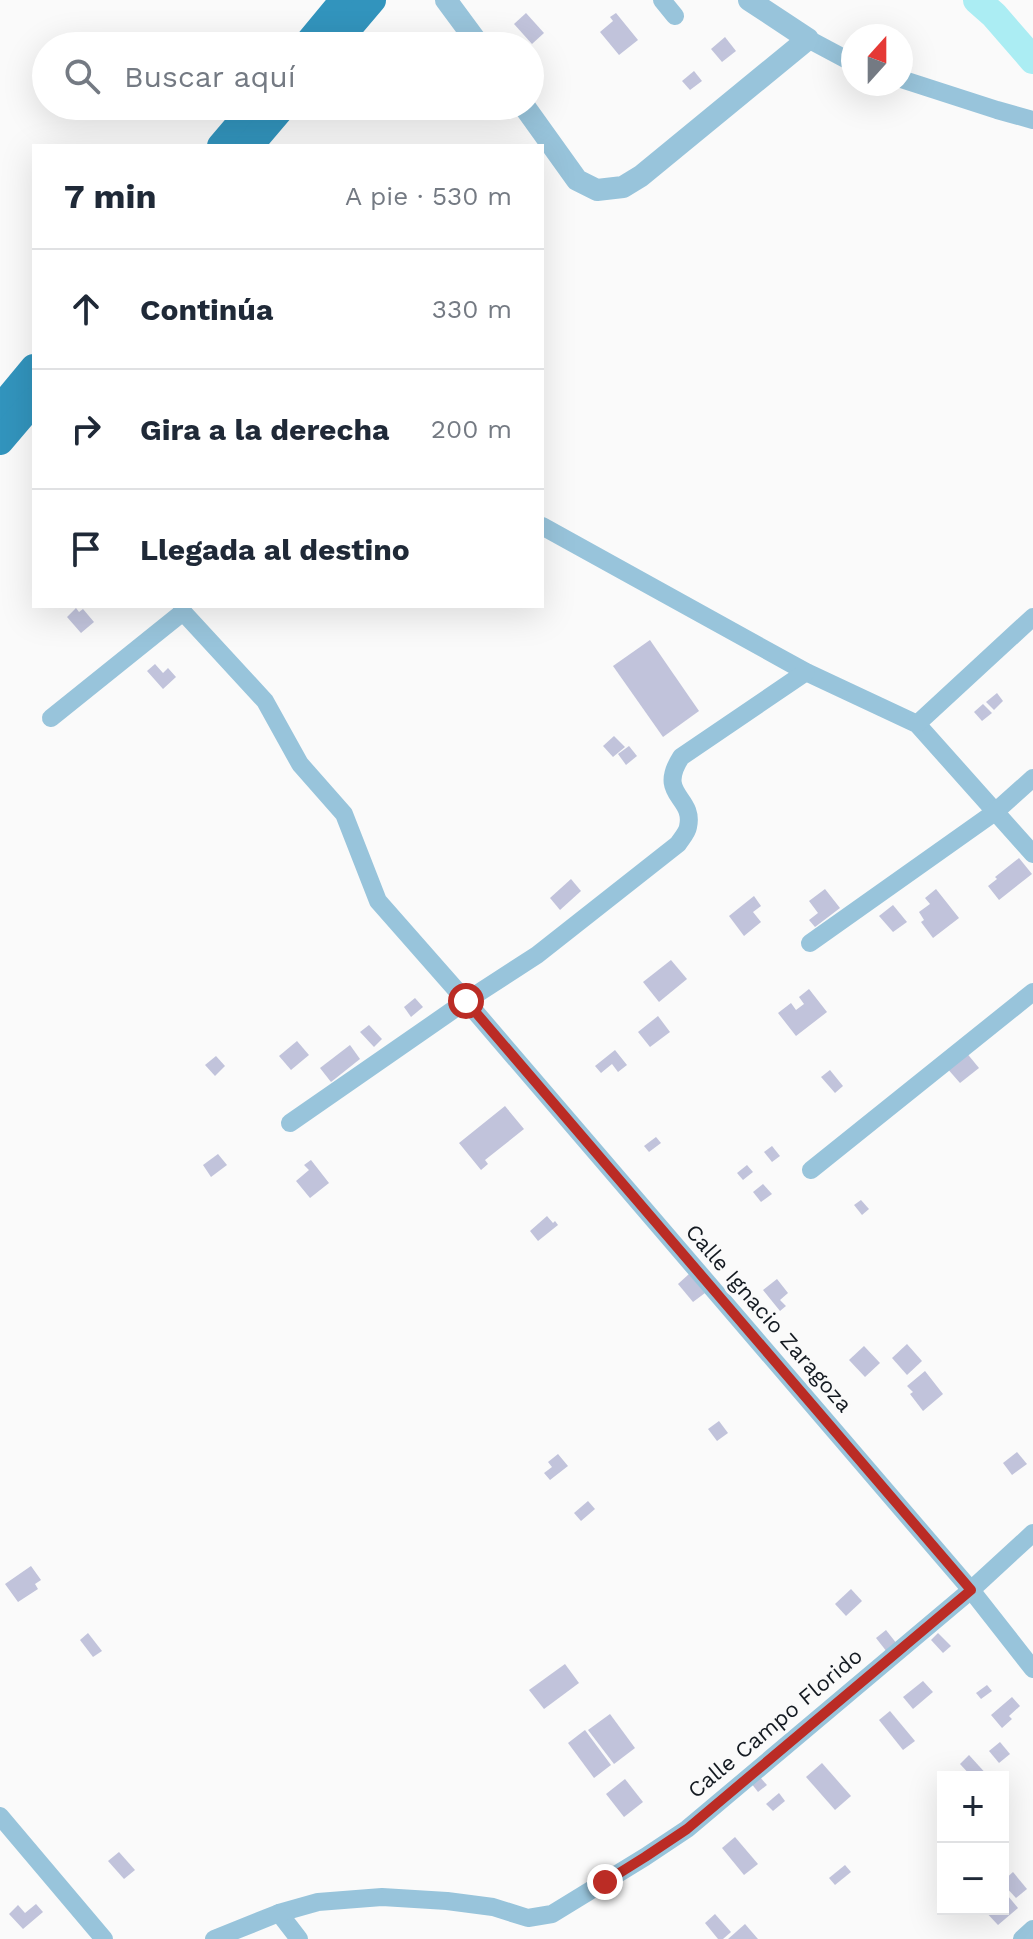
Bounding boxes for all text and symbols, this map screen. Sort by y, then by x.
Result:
north arrow [841,24,913,96]
search box [32,32,544,120]
icon: search [60,54,104,98]
text: Buscar aquí [124,59,296,94]
text: 7 min [64,176,157,216]
text: A pie · 530 m [345,181,512,211]
icon: ahead [64,287,108,331]
text: Continúa [140,292,273,327]
text: 330 m [432,294,512,324]
icon: right [64,407,108,451]
text: Gira a la derecha [140,412,389,447]
text: 200 m [431,414,512,444]
icon: arrive [64,527,108,571]
text: Llegada al destino [140,532,410,567]
route start [448,983,484,1019]
street label: Calle Ignacio Zaragoza [681,1219,857,1417]
street label: Calle Campo Florido [683,1643,867,1803]
map controls [937,1771,1009,1915]
button: + [937,1771,1009,1843]
button: − [937,1843,1009,1915]
route end [587,1864,623,1900]

